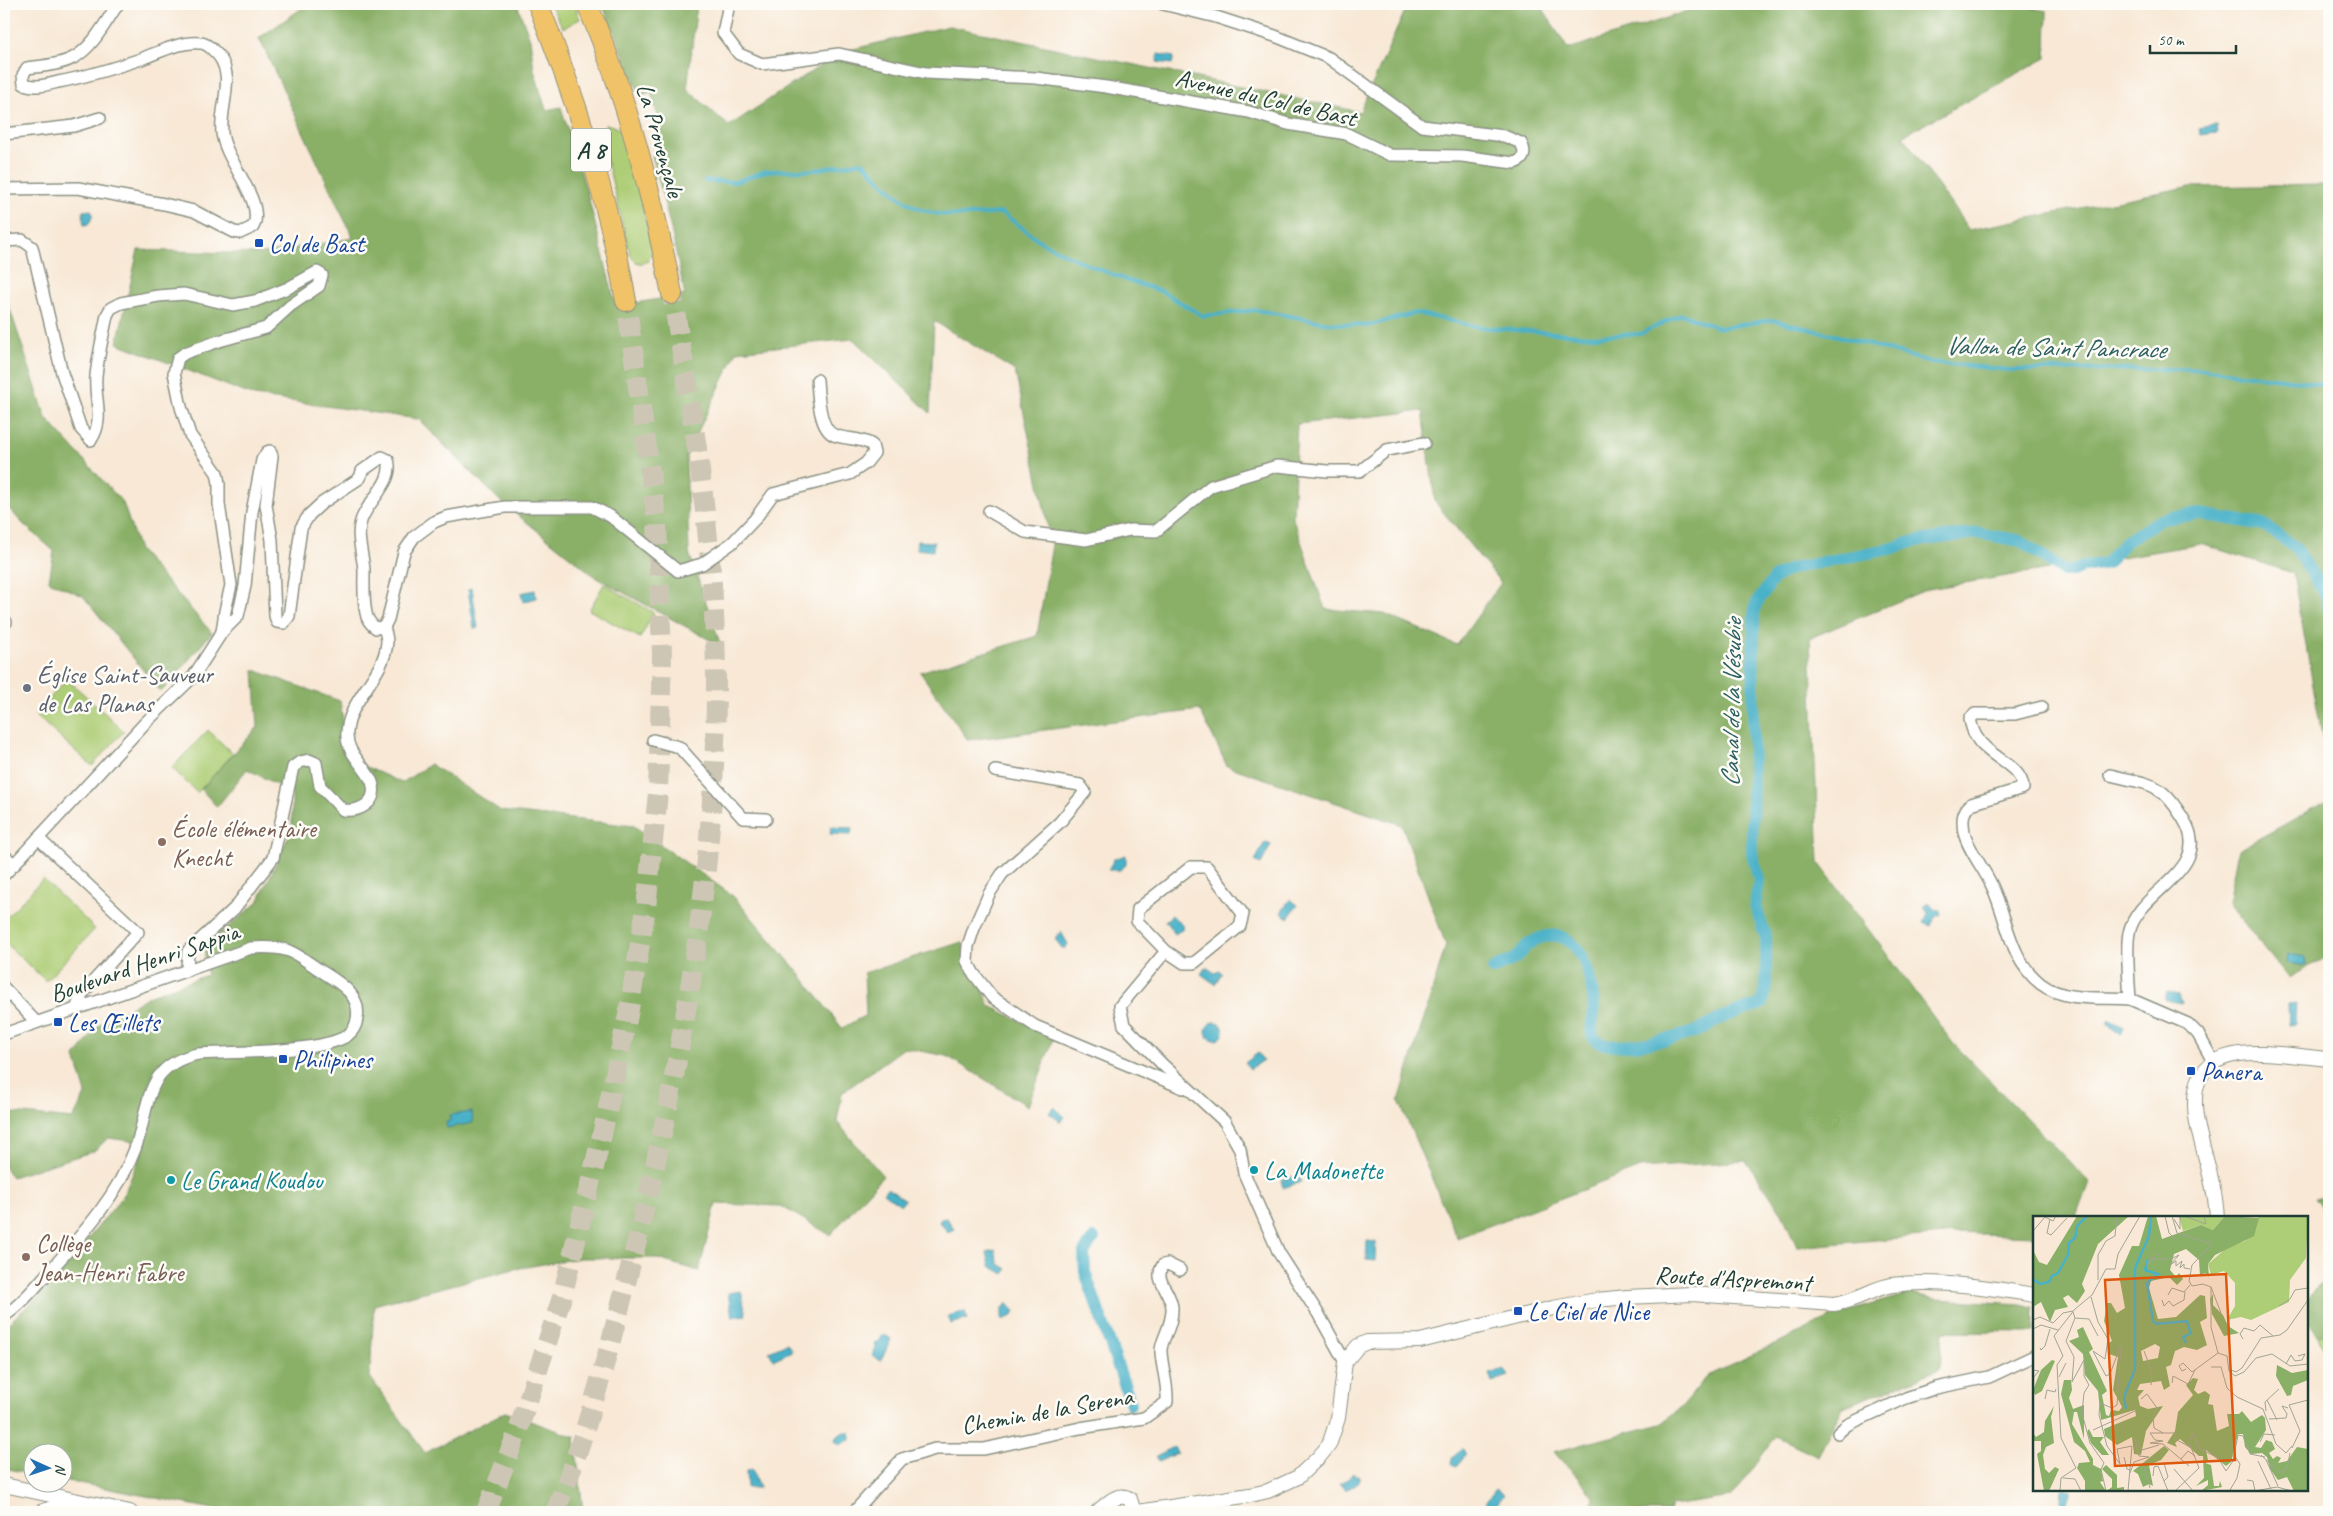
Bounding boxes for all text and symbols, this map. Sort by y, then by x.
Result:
scale bar [2150,22,2237,54]
text: 50 m [2158,31,2185,50]
street label: Avenue du Col de Bast [1172,62,1362,135]
street label: La Provençale [629,80,692,203]
road number: A 8 [571,128,611,172]
place label: Col de Bast [269,228,367,260]
marker: Col de Bast [253,237,265,249]
water label: Vallon de Saint Pancrace [1945,329,2169,366]
water label: Canal de la Vésubie [1714,615,1750,787]
place label: Église Saint-Sauveur de Las Planas [37,659,215,720]
marker: Église Saint-Sauveur de Las Planas [21,682,33,694]
place label: École élémentaire Knecht [172,813,318,874]
marker: École élémentaire Knecht [156,836,168,848]
street label: Boulevard Henri Sappia [46,915,246,1010]
place label: Les Œillets [68,1007,161,1039]
marker: Les Œillets [52,1016,64,1028]
place label: Philipines [293,1044,375,1076]
marker: Philipines [277,1053,289,1065]
place label: Panera [2201,1056,2264,1088]
marker: Panera [2185,1065,2197,1077]
place label: La Madonette [1264,1155,1384,1187]
marker: La Madonette [1248,1164,1260,1176]
place label: Le Grand Koudou [181,1165,324,1197]
marker: Le Grand Koudou [165,1174,177,1186]
inset map [2033,1216,2308,1491]
place label: Collège Jean-Henri Fabre [35,1228,185,1289]
marker: Collège Jean-Henri Fabre [20,1251,32,1263]
street label: Route d'Aspremont [1654,1259,1815,1299]
place label: Le Ciel de Nice [1528,1296,1651,1328]
marker: Le Ciel de Nice [1512,1305,1524,1317]
street label: Chemin de la Serena [959,1380,1137,1442]
north arrow [22,1444,72,1494]
text: N [52,1464,69,1476]

